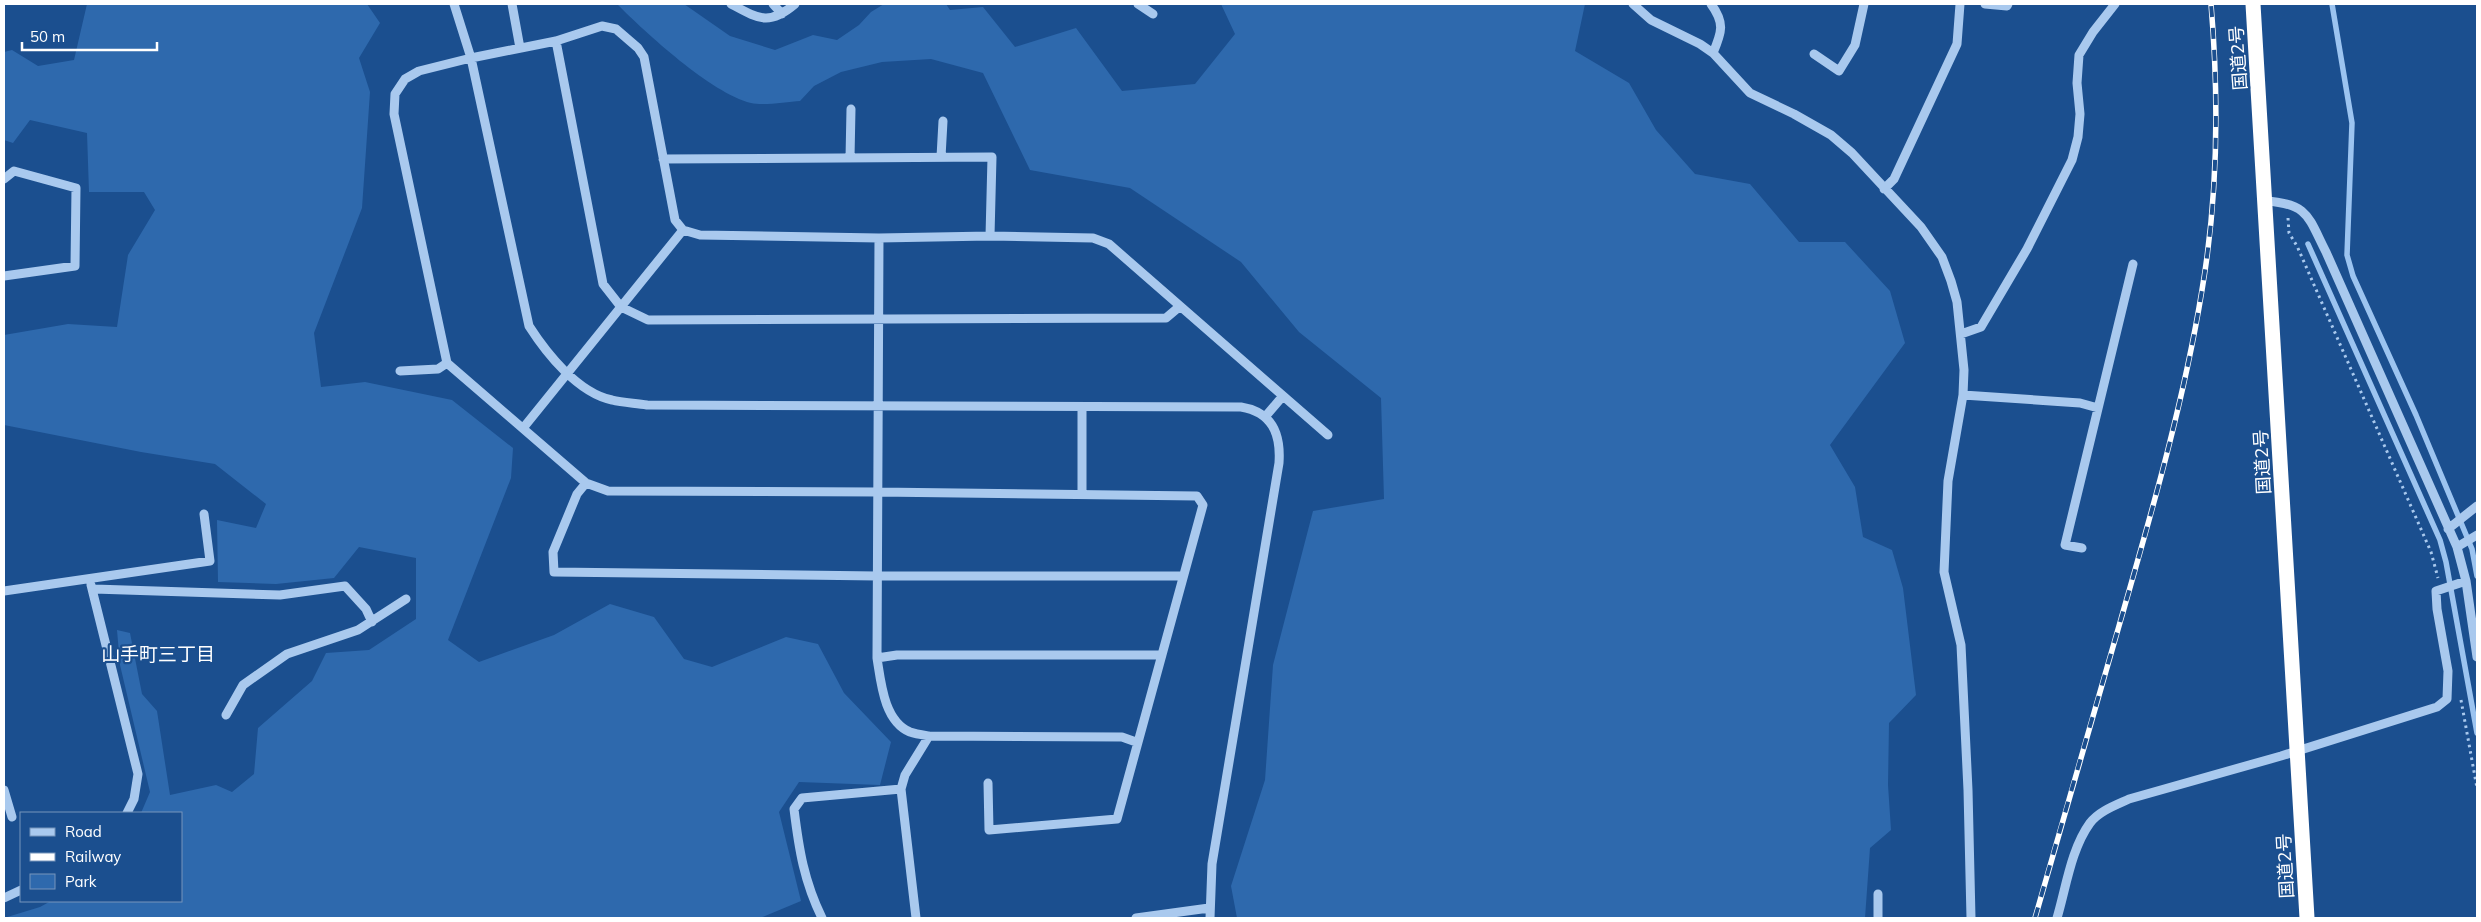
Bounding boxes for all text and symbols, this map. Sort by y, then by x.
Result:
scale bar [22,20,158,52]
street label: 国道2号 [2224,25,2252,91]
text: 50 m [30,27,65,46]
street label: 国道2号 [2249,429,2275,495]
district label: 山手町三丁目 [101,642,215,666]
legend [20,812,182,902]
text: Road [65,822,102,841]
street label: 国道2号 [2272,833,2298,899]
text: Railway [65,847,121,866]
text: Park [65,872,97,891]

